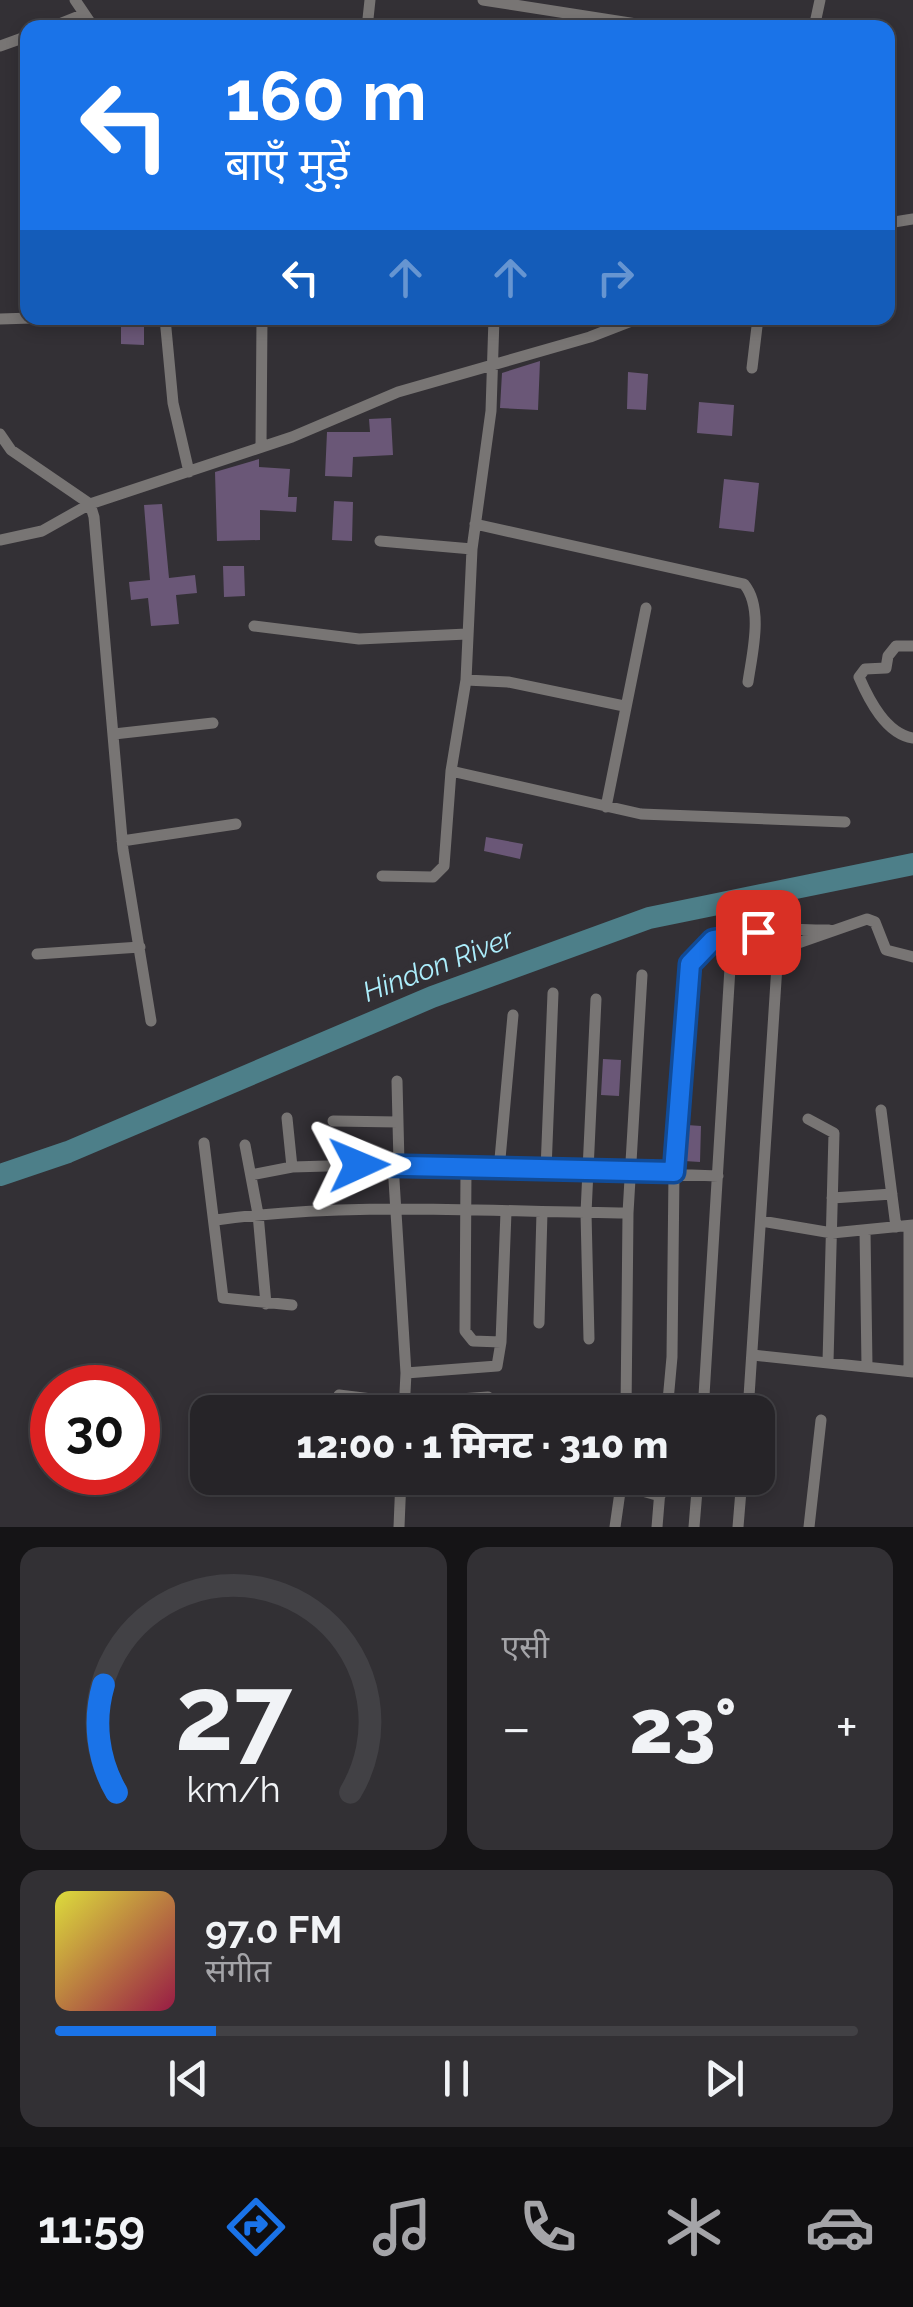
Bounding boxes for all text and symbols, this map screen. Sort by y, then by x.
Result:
text: 160 m [225,54,427,136]
icon: left [60,60,190,190]
text: बाएँ मुड़ें [225,138,350,191]
icon: left [273,250,328,305]
icon: ahead [378,250,433,305]
icon: ahead [483,250,538,305]
icon: right [588,250,643,305]
pin [716,890,801,975]
icon: arrive [731,905,786,960]
water label: Hindon River [358,921,519,1009]
position arrow [307,1113,411,1217]
speed limit sign: 30 [30,1365,160,1495]
text: 12:00 · 1 मिनट · 310 m [297,1422,668,1467]
text: एसी [502,1628,549,1665]
text: 27 [175,1652,292,1774]
text: 23° [630,1682,737,1771]
text: − [502,1695,531,1760]
text: + [835,1695,858,1760]
text: km/h [186,1768,280,1810]
text: 97.0 FM [205,1907,342,1952]
text: संगीत [205,1952,271,1989]
icon: previous [161,2051,216,2106]
icon: pause [429,2051,484,2106]
icon: next [697,2051,752,2106]
icon: directions [221,2192,291,2262]
icon: music [367,2192,437,2262]
icon: phone [513,2192,583,2262]
icon: climate [659,2192,729,2262]
icon: car [805,2192,875,2262]
text: 11:59 [38,2201,145,2254]

